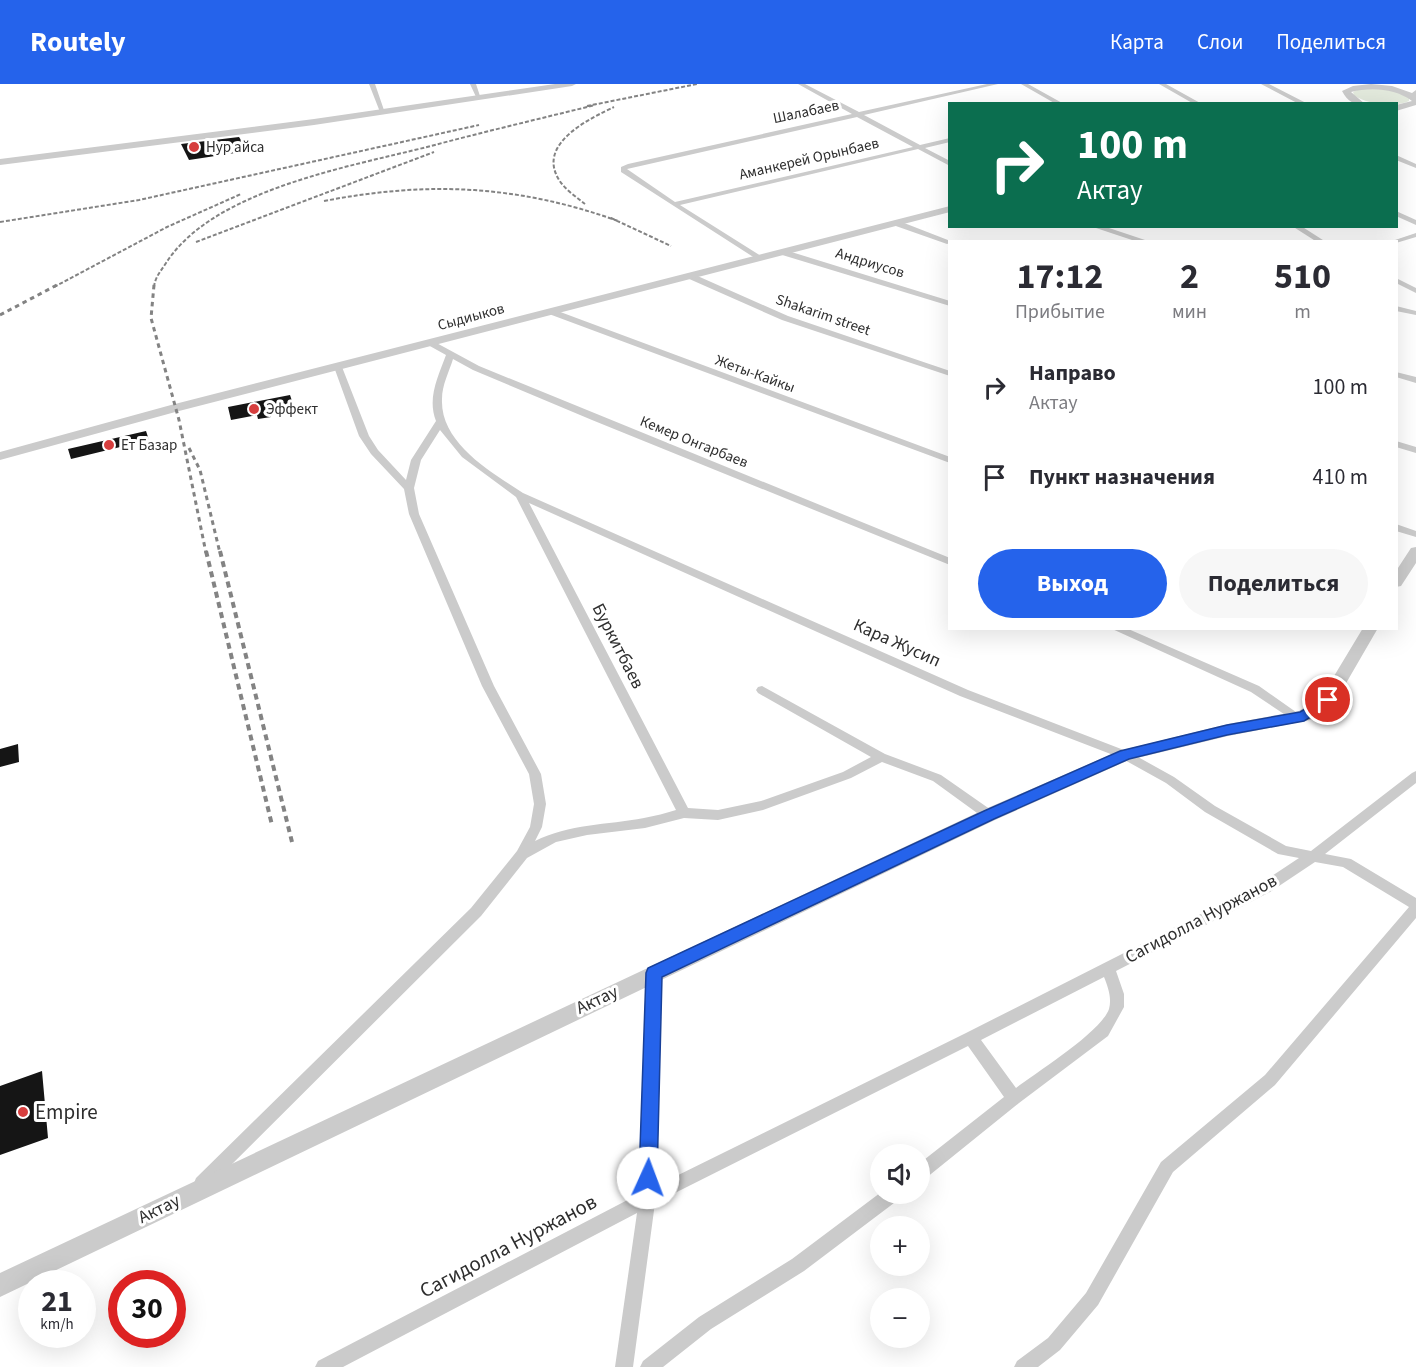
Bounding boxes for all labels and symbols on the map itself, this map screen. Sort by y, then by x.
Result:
street label: Шалабаев [771,95,841,129]
street label: Аманкерей Орынбаев [737,133,881,185]
place label: Нур айса [206,137,264,158]
marker: Нур айса [187,140,201,154]
street label: Андриусов [833,243,907,283]
street label: Shakarim street [773,289,873,341]
street label: Сыдиыков [435,298,507,336]
street label: Жеты-Кайкы [712,350,798,398]
place label: Эффект [266,399,318,420]
marker: Эффект [247,402,261,416]
street label: Кемер Онгарбаев [637,411,752,473]
place label: Ет Базар [121,435,177,456]
marker: Ет Базар [102,438,116,452]
street label: Буркитбаев [586,599,650,693]
street label: Кара Жусип [849,613,945,673]
pin [1302,674,1353,725]
street label: Сагидолла Нуржанов [1121,868,1281,970]
street label: Актау [572,979,623,1021]
place label: Empire [35,1097,98,1127]
marker: Empire [16,1105,30,1119]
position arrow [616,1146,680,1210]
street label: Сагидолла Нуржанов [414,1187,602,1305]
street label: Актау [134,1188,185,1230]
speed limit sign: 30 [108,1270,186,1348]

